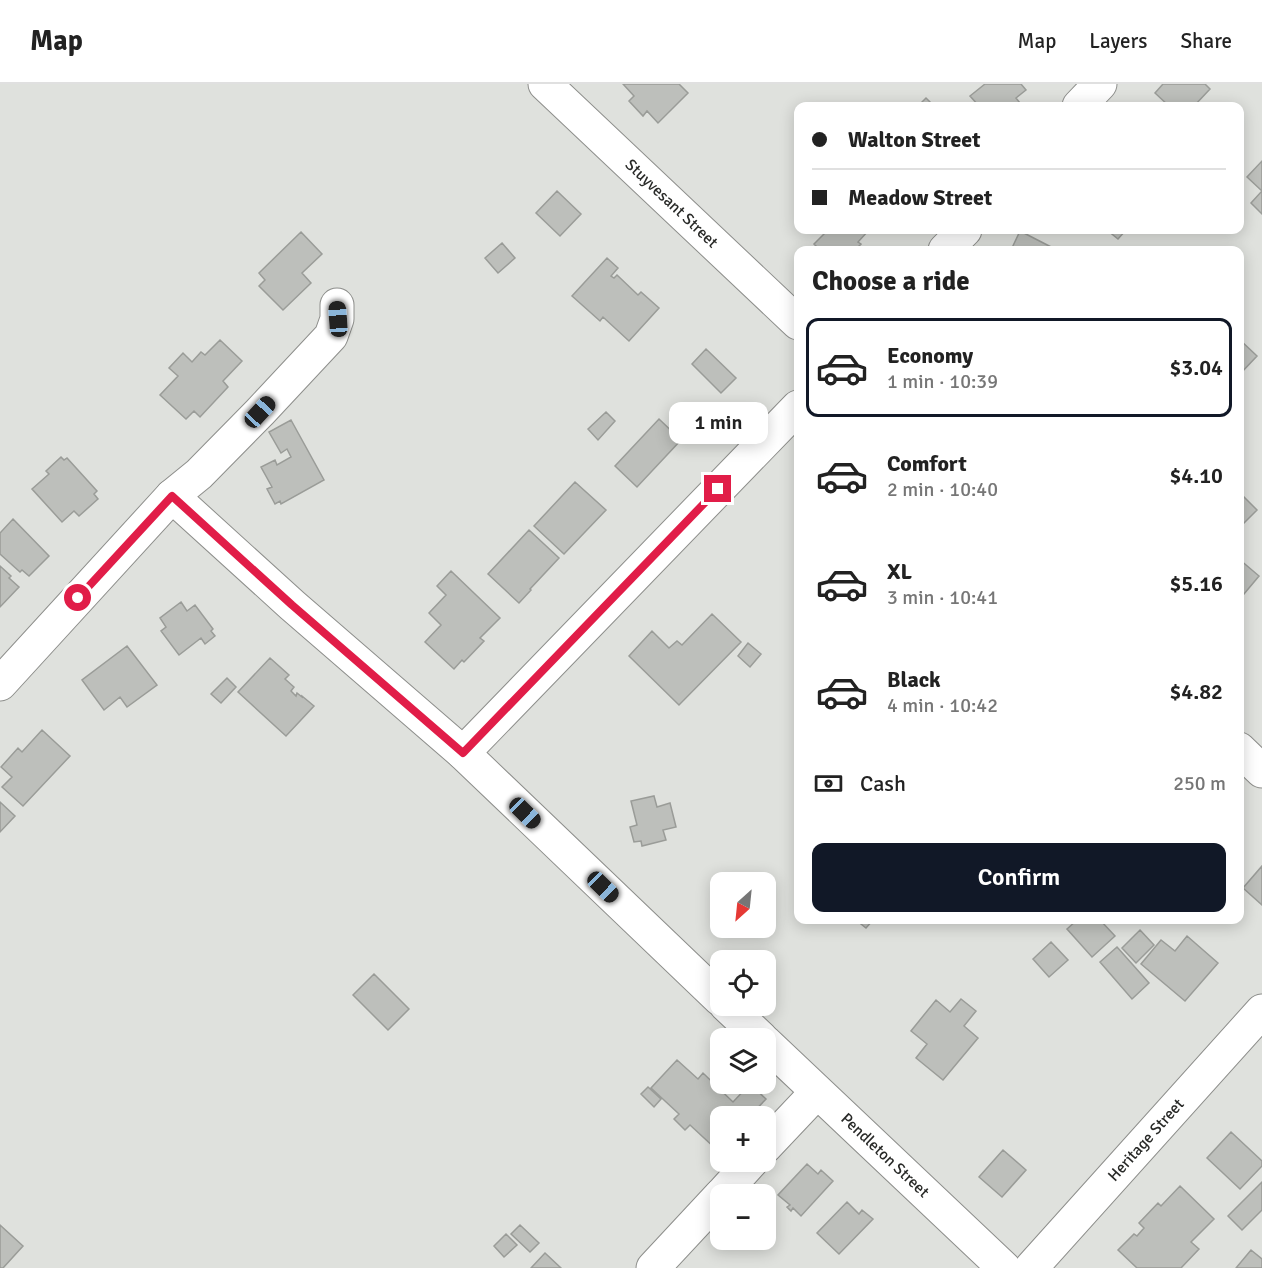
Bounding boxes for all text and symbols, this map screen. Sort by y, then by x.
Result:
text: Map [30,24,83,58]
text: Map [1018,28,1056,54]
text: Layers [1089,28,1147,54]
text: Share [1180,28,1232,54]
text: Walton Street [848,126,981,153]
street label: Stuyvesant Street [621,155,722,252]
text: Meadow Street [848,184,992,211]
text: Choose a ride [812,265,970,298]
car [328,300,348,338]
icon: car [815,341,869,395]
text: Economy [887,342,973,369]
text: $3.04 [1169,354,1223,381]
text: 1 min · 10:39 [887,369,998,394]
car [241,393,279,431]
callout: 1 min [668,402,768,444]
text: 1 min [695,410,742,435]
icon: car [815,449,869,503]
text: Comfort [887,450,967,477]
text: $4.10 [1169,462,1223,489]
route end [704,475,731,502]
text: 2 min · 10:40 [887,477,998,502]
icon: car [815,557,869,611]
text: XL [887,558,912,585]
text: $5.16 [1169,570,1223,597]
route start [64,584,91,611]
text: 3 min · 10:41 [887,585,998,610]
icon: car [815,665,869,719]
text: Black [887,666,941,693]
text: $4.82 [1169,678,1223,705]
text: 4 min · 10:42 [887,693,998,718]
icon: cash [812,767,845,800]
text: Cash [860,770,906,797]
text: 250 m [1173,771,1226,796]
car [506,794,544,832]
button: Confirm [812,843,1226,912]
car [584,868,622,906]
north arrow [710,872,776,938]
map controls [710,872,776,1250]
button: locate [710,950,776,1016]
button: layers [710,1028,776,1094]
street label: Heritage Street [1104,1094,1189,1186]
button: + [710,1106,776,1172]
street label: Pendleton Street [837,1109,934,1202]
button: − [710,1184,776,1250]

